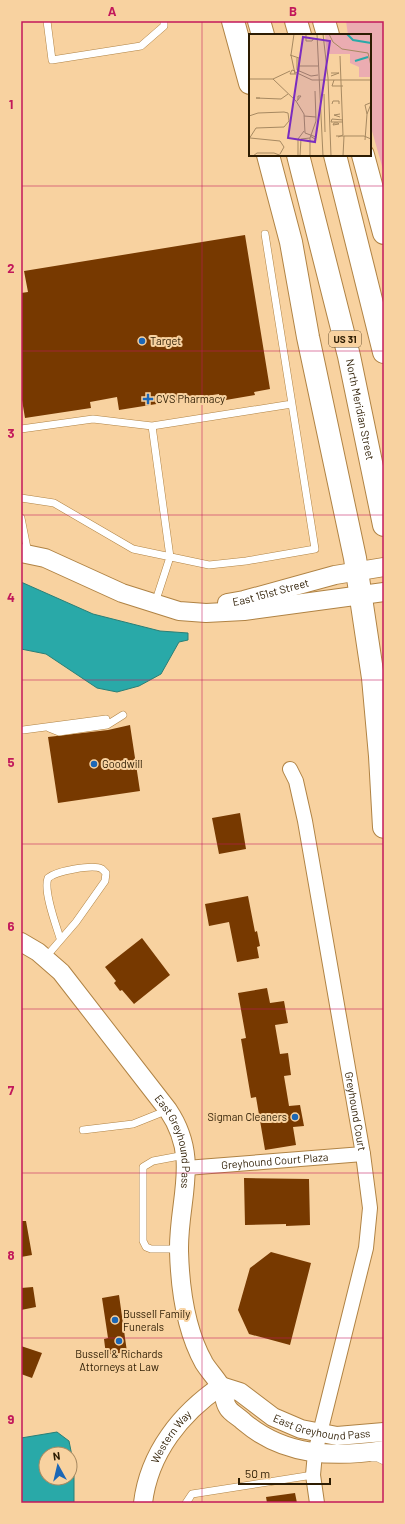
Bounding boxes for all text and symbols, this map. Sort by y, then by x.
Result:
text: A [108,3,117,19]
text: B [289,3,297,19]
inset map [249,34,371,156]
text: 1 [9,96,13,112]
text: 2 [7,260,15,276]
road number: US 31 [329,331,361,347]
place label: Target [150,334,181,347]
marker: Target [137,336,147,346]
street label: North Meridian Street [344,358,377,461]
place label: CVS Pharmacy [156,392,225,405]
marker: CVS Pharmacy [143,394,153,404]
text: 3 [7,425,15,441]
street label: East 151st Street [231,576,310,608]
text: 4 [7,589,15,605]
text: 5 [7,754,15,770]
place label: Goodwill [102,757,143,770]
marker: Goodwill [89,759,99,769]
text: 6 [8,918,15,934]
street label: Greyhound Court [343,1071,369,1152]
text: 7 [8,1082,15,1098]
street label: East Greyhound Pass [152,1092,193,1189]
place label: Sigman Cleaners [207,1110,287,1123]
marker: Sigman Cleaners [290,1112,300,1122]
street label: Greyhound Court Plaza [221,1150,329,1171]
text: 8 [7,1247,15,1263]
place label: Bussell Family Funerals [123,1307,190,1333]
marker: Bussell Family Funerals [110,1315,120,1325]
marker: Bussell & Richards Attorneys at Law [114,1336,124,1346]
place label: Bussell & Richards Attorneys at Law [75,1347,163,1373]
street label: Western Way [148,1407,194,1465]
text: 9 [8,1411,15,1427]
street label: East Greyhound Pass [271,1411,371,1442]
north arrow [38,1446,78,1486]
text: N [52,1449,61,1463]
scale bar [239,1460,330,1486]
text: 50 m [245,1466,270,1480]

